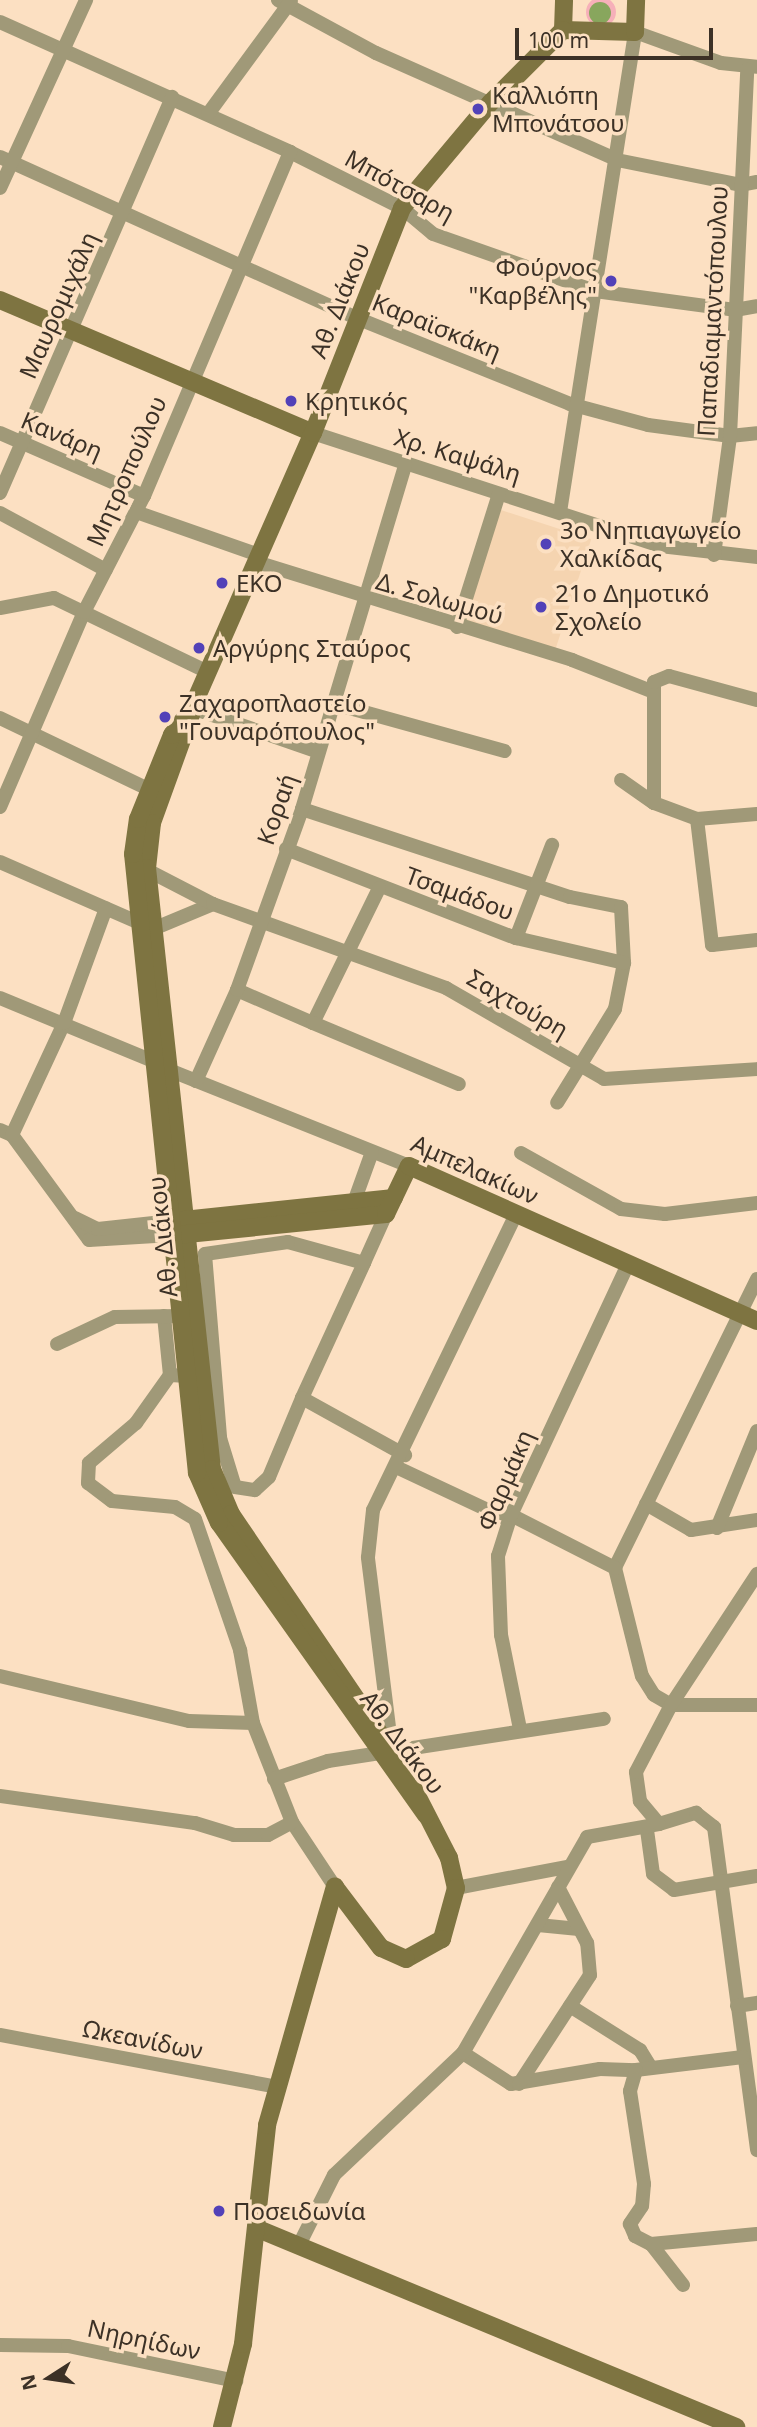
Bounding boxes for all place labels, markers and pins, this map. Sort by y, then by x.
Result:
place label: Καλλιόπη Μπονάτσου [492,81,625,137]
marker: Καλλιόπη Μπονάτσου [470,101,486,117]
place label: Φούρνος "Καρβέλης" [468,253,597,309]
marker: Φούρνος "Καρβέλης" [603,273,619,289]
place label: Κρητικός [305,387,408,415]
marker: Κρητικός [283,393,299,409]
place label: 3ο Νηπιαγωγείο Χαλκίδας [560,516,742,572]
marker: 3ο Νηπιαγωγείο Χαλκίδας [538,536,554,552]
place label: ΕΚΟ [236,569,282,597]
marker: ΕΚΟ [214,575,230,591]
place label: 21ο Δημοτικό Σχολείο [555,579,709,635]
marker: 21ο Δημοτικό Σχολείο [533,599,549,615]
place label: Αργύρης Σταύρος [213,634,411,662]
marker: Αργύρης Σταύρος [191,640,207,656]
place label: Ζαχαροπλαστείο "Γουναρόπουλος" [179,689,375,745]
marker: Ζαχαροπλαστείο "Γουναρόπουλος" [157,709,173,725]
place label: Ποσειδωνία [233,2197,366,2225]
marker: Ποσειδωνία [211,2203,227,2219]

